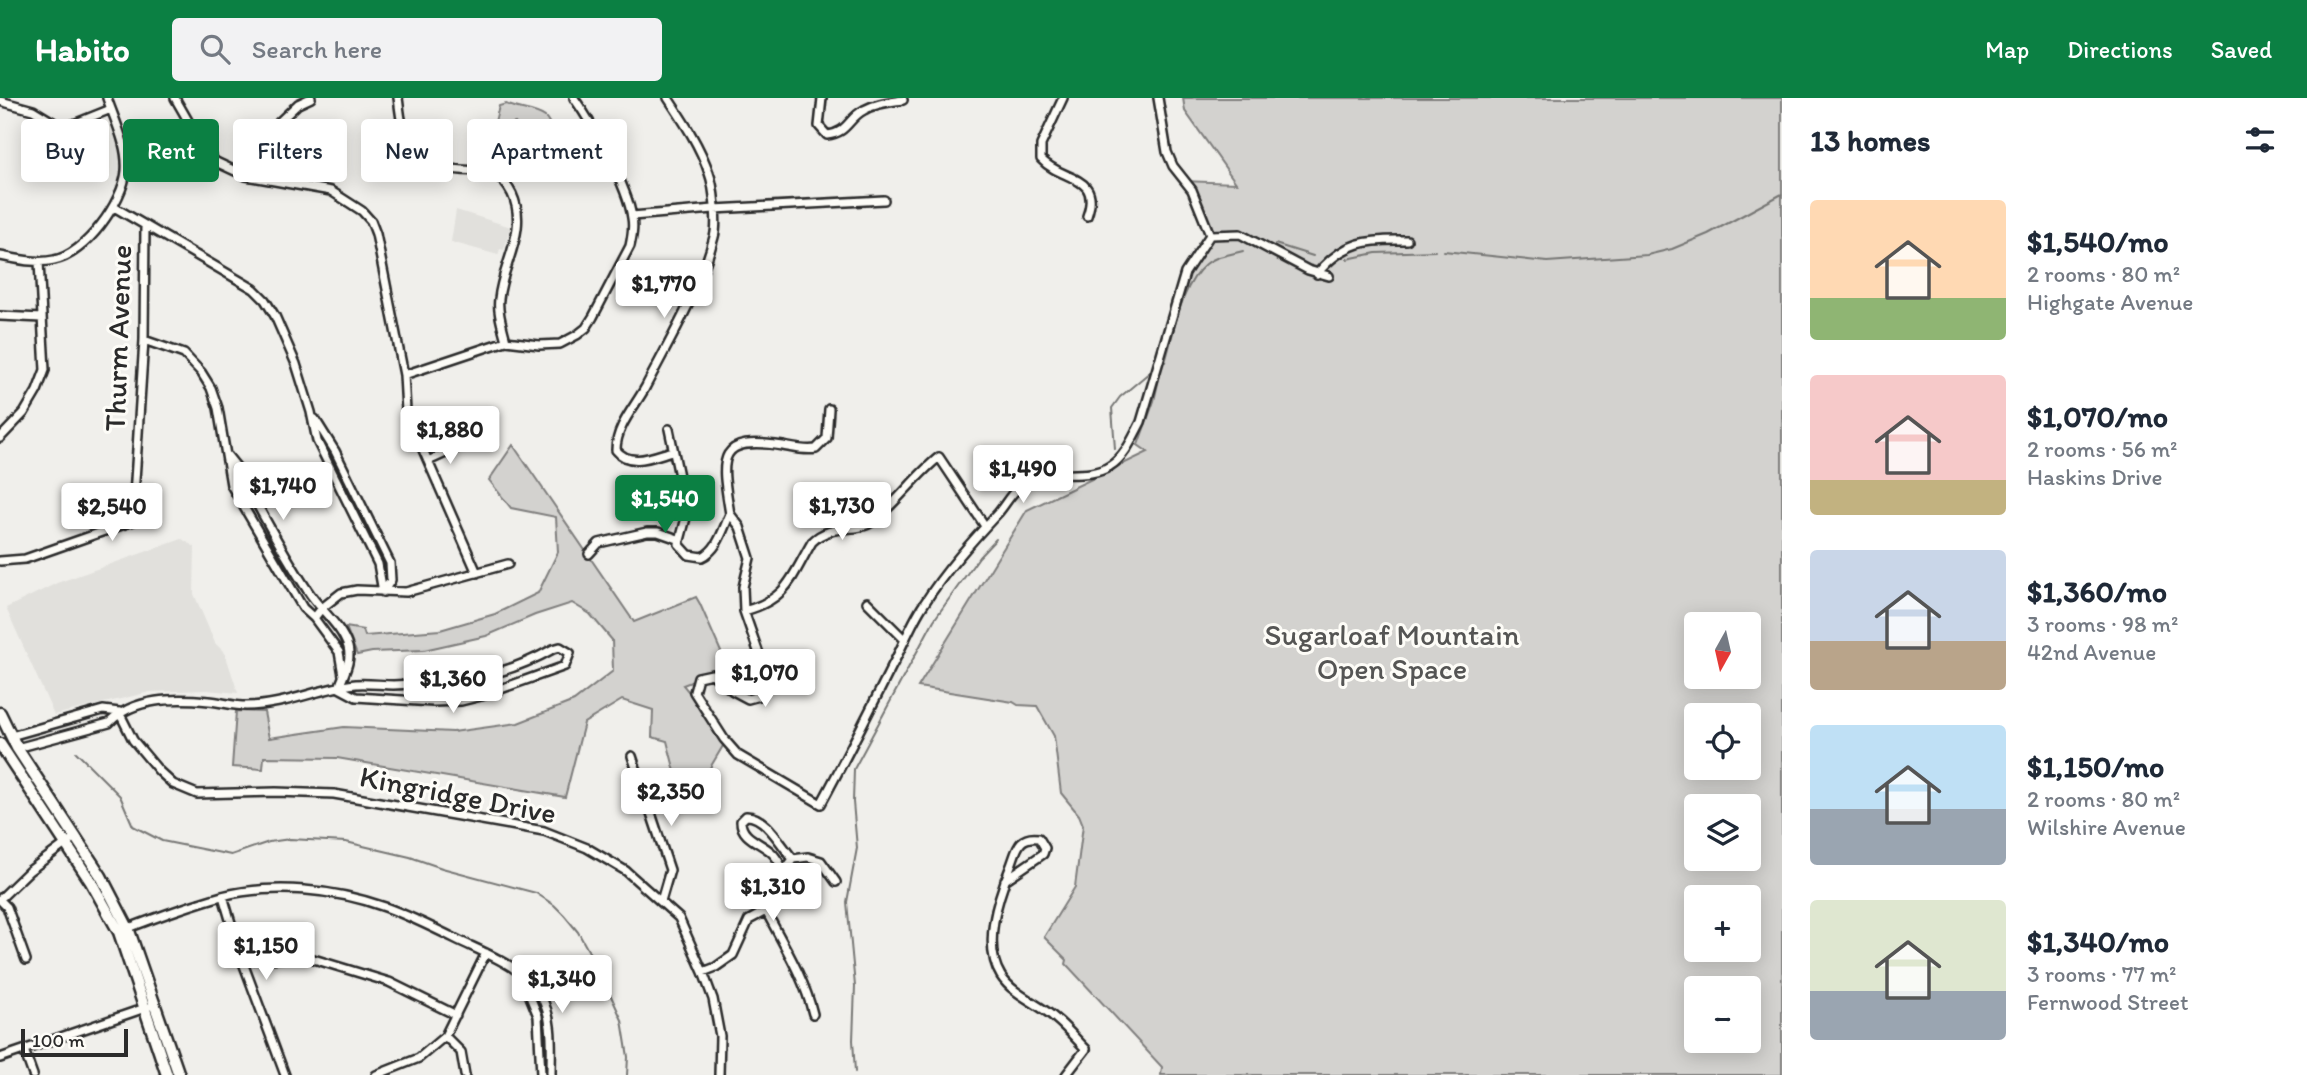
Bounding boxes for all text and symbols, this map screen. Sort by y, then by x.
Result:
search box [172,18,662,81]
text: Habito [35,30,130,69]
icon: search [196,30,234,68]
text: Search here [252,33,382,65]
text: Map [1985,35,2029,64]
text: Directions [2067,35,2173,64]
text: Saved [2211,35,2272,64]
chip: Buy [21,119,109,182]
chip: Rent [123,119,219,182]
chip: Filters [233,119,347,182]
chip: New [361,119,453,182]
chip: Apartment [467,119,627,182]
icon: filters [2241,121,2279,159]
text: 13 homes [1810,122,1930,159]
text: $1,540/mo [2027,223,2169,260]
icon: home [1866,228,1950,312]
street label: Thurm Avenue [96,244,139,432]
pin: $1,770 [607,260,721,320]
text: 2 rooms · 80 m² [2027,260,2180,288]
text: $1,770 [632,269,696,297]
text: Highgate Avenue [2027,288,2193,316]
text: $1,070/mo [2027,398,2168,435]
icon: home [1866,403,1950,487]
pin: $1,880 [393,406,507,466]
text: $1,880 [416,415,484,443]
text: 2 rooms · 56 m² [2027,435,2178,463]
pin: $1,490 [966,446,1080,505]
text: $1,490 [989,454,1057,482]
pin: $1,740 [226,462,340,522]
text: Haskins Drive [2027,463,2163,491]
text: $1,740 [249,471,317,499]
pin: $1,540 [608,476,722,535]
pin: $1,730 [785,482,899,542]
pin: $2,540 [55,484,169,543]
text: $1,540 [631,484,699,512]
text: $1,730 [809,491,875,519]
text: $2,540 [77,492,147,520]
text: $1,360/mo [2027,573,2167,610]
icon: home [1866,578,1950,662]
text: 3 rooms · 98 m² [2027,610,2178,638]
north arrow [1684,612,1760,690]
map controls [1684,612,1761,1053]
park label: Sugarloaf Mountain Open Space [1264,616,1520,687]
text: 42nd Avenue [2027,638,2156,666]
pin: $1,070 [708,650,822,709]
pin: $1,360 [396,656,510,715]
text: $1,070 [731,658,799,686]
text: $1,360 [420,664,486,692]
button: locate [1684,703,1761,780]
text: $1,150/mo [2027,748,2164,785]
icon: home [1866,753,1950,837]
street label: Kingridge Drive [357,757,559,832]
pin: $2,350 [614,768,728,828]
text: $2,350 [637,777,705,805]
text: 2 rooms · 80 m² [2027,785,2180,813]
button: layers [1684,794,1761,871]
text: Wilshire Avenue [2027,813,2186,841]
pin: $1,310 [716,864,830,923]
text: $1,310 [740,872,806,900]
button: + [1684,885,1761,962]
pin: $1,150 [209,922,323,982]
text: $1,340/mo [2027,923,2169,960]
icon: home [1866,928,1950,1012]
text: $1,150 [234,931,298,959]
pin: $1,340 [505,956,619,1015]
text: 3 rooms · 77 m² [2027,960,2177,988]
text: $1,340 [528,964,596,992]
button: − [1684,976,1761,1053]
text: Fernwood Street [2027,988,2189,1016]
scale bar [21,1026,128,1058]
text: 100 m [32,1029,84,1052]

